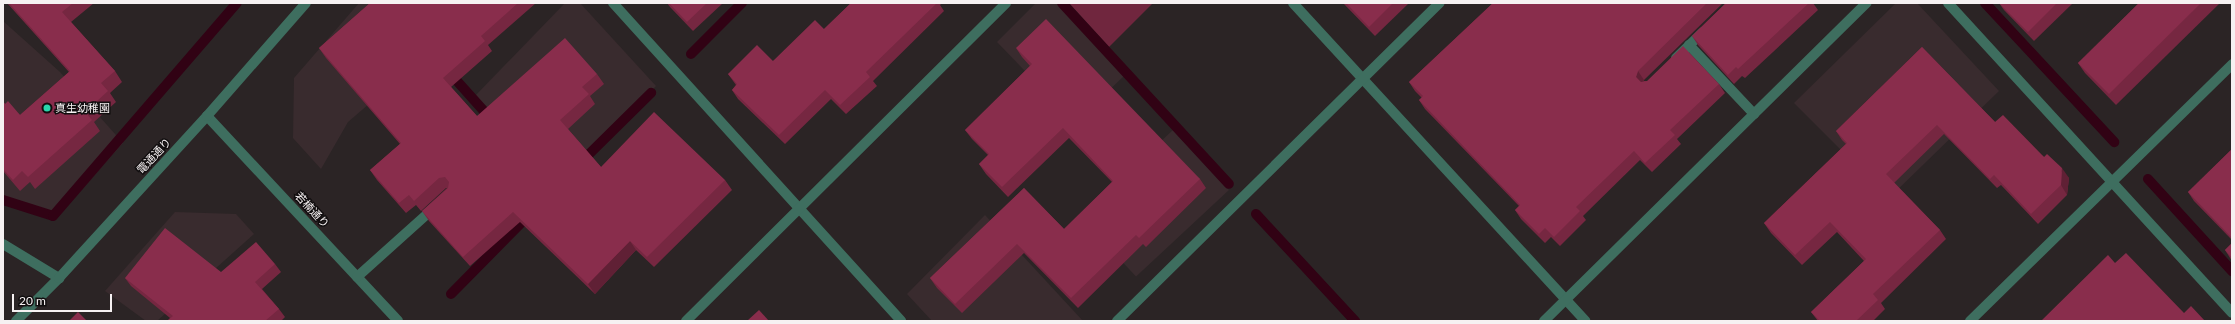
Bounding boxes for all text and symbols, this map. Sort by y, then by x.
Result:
place label: 真生幼稚園 [55,101,110,115]
marker: 真生幼稚園 [42,103,52,113]
street label: 電通通り [134,135,174,177]
street label: 若楠通り [292,189,332,231]
scale bar [14,286,114,312]
text: 20 m [19,293,46,308]

